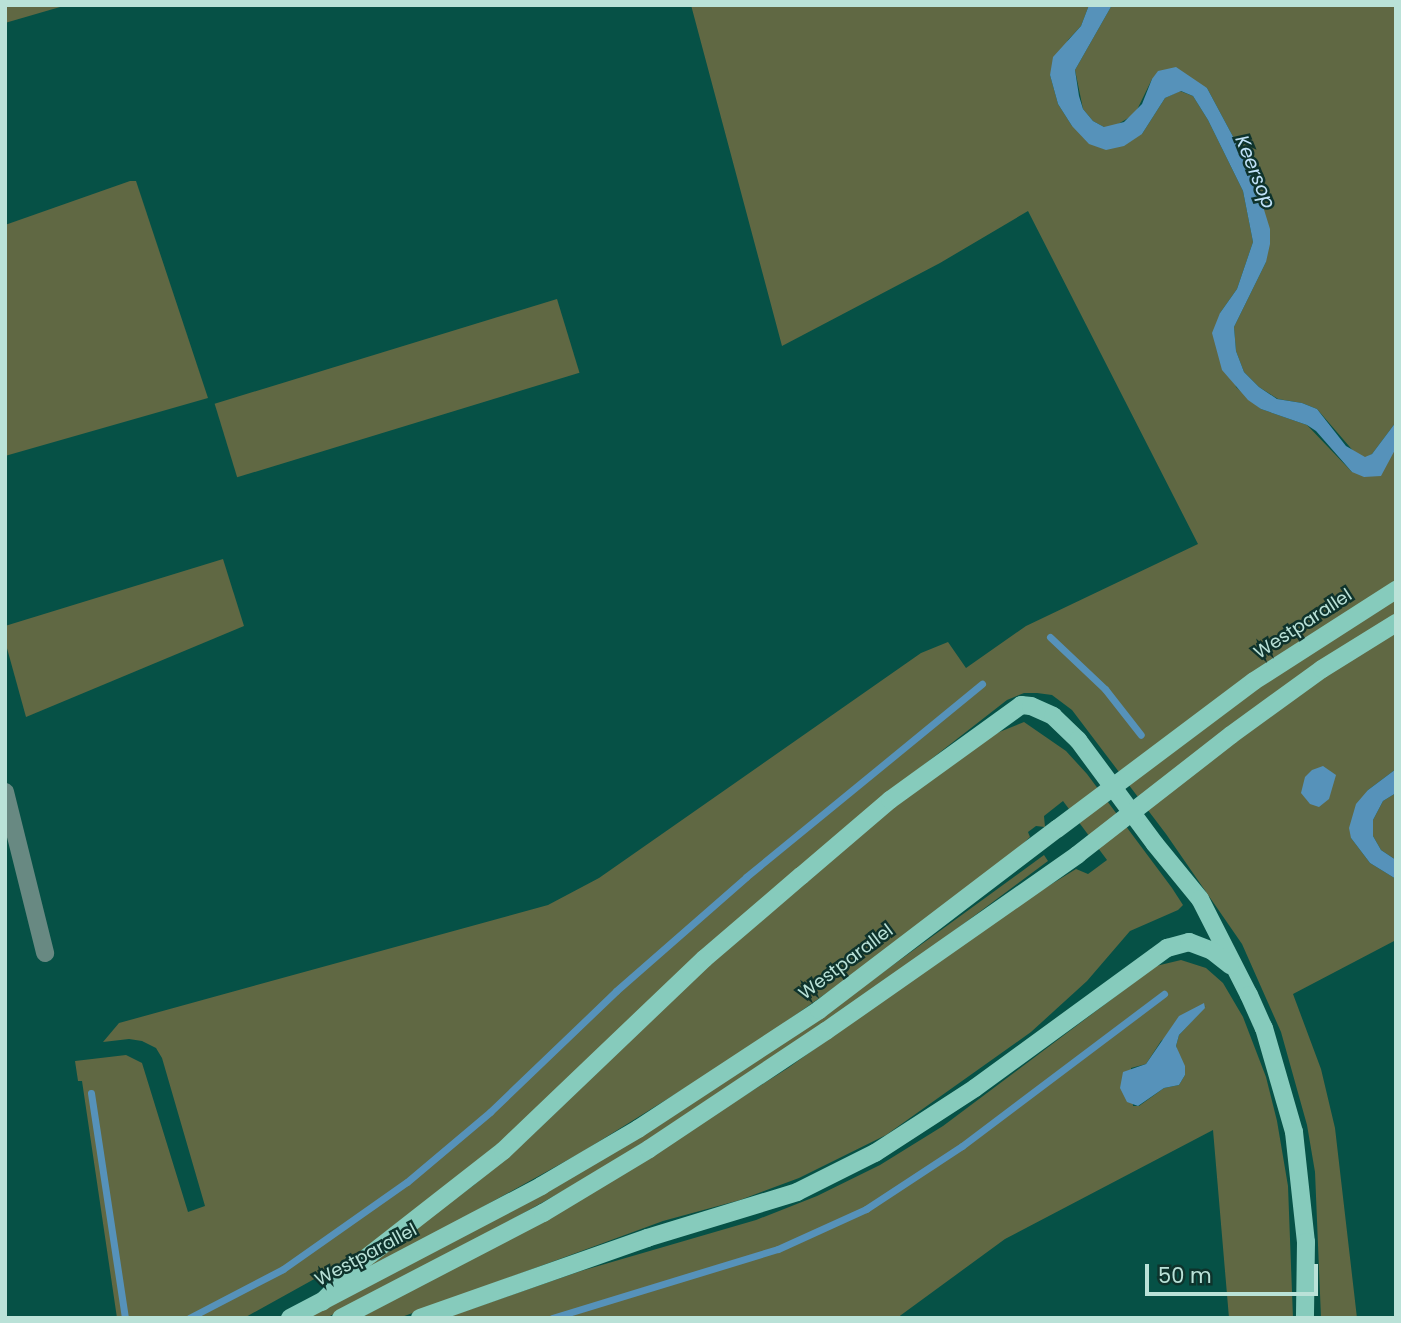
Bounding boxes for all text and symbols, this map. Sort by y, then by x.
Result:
water label: Keersop [1230,132,1280,212]
street label: Westparallel [1250,584,1356,664]
street label: Westparallel [795,920,897,1004]
street label: Westparallel [311,1219,421,1291]
scale bar [1149,1250,1322,1294]
text: 50 m [1158,1261,1212,1290]

